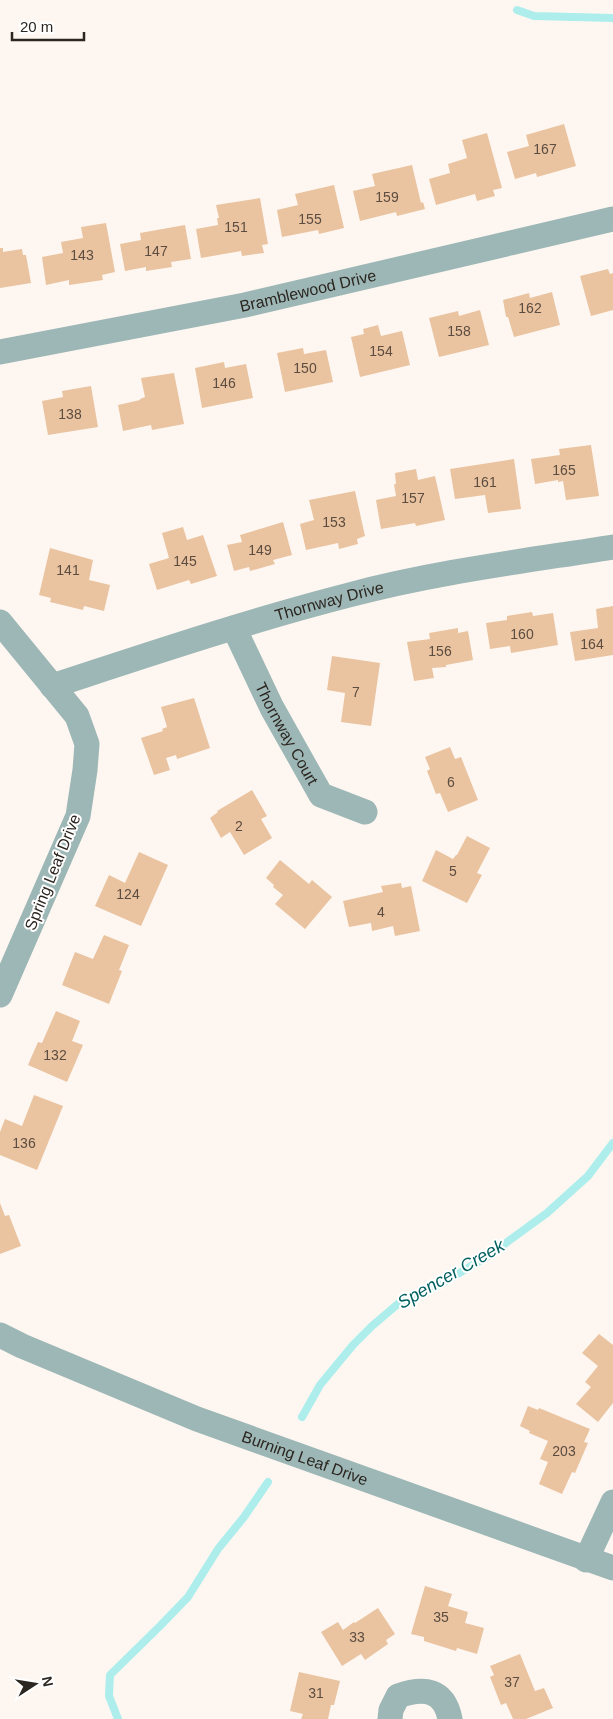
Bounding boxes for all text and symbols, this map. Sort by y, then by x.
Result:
scale bar [12,10,85,42]
text: 20 m [20,18,53,35]
house number: 167 [533,141,557,157]
house number: 159 [375,189,399,205]
house number: 155 [298,211,322,227]
house number: 151 [224,219,248,235]
house number: 147 [144,243,168,259]
house number: 143 [70,247,94,263]
street label: Bramblewood Drive [238,267,378,315]
house number: 162 [518,300,542,316]
house number: 158 [447,323,471,339]
house number: 154 [369,343,393,359]
house number: 150 [293,360,317,376]
house number: 146 [212,375,236,391]
house number: 138 [58,406,82,422]
house number: 165 [552,462,576,478]
house number: 161 [473,474,497,490]
house number: 157 [401,490,425,506]
house number: 153 [322,514,346,530]
house number: 149 [248,542,272,558]
house number: 145 [173,553,197,569]
house number: 141 [56,562,80,578]
street label: Thornway Drive [273,579,385,624]
house number: 160 [510,626,534,642]
house number: 164 [580,636,604,652]
house number: 156 [428,643,452,659]
street label: Thornway Court [252,680,322,788]
house number: 7 [352,684,360,700]
house number: 6 [447,774,455,790]
street label: Spring Leaf Drive [21,812,84,933]
house number: 2 [235,818,243,834]
house number: 5 [449,863,457,879]
house number: 124 [116,886,140,902]
house number: 4 [377,904,385,920]
house number: 132 [43,1047,67,1063]
house number: 136 [12,1135,36,1151]
water label: Spencer Creek [394,1235,509,1313]
street label: Burning Leaf Drive [240,1428,370,1489]
house number: 203 [552,1443,576,1459]
house number: 35 [433,1609,449,1625]
house number: 33 [349,1629,365,1645]
north arrow [10,1659,60,1709]
house number: 37 [504,1674,520,1690]
text: N [39,1675,57,1688]
house number: 31 [308,1685,324,1701]

